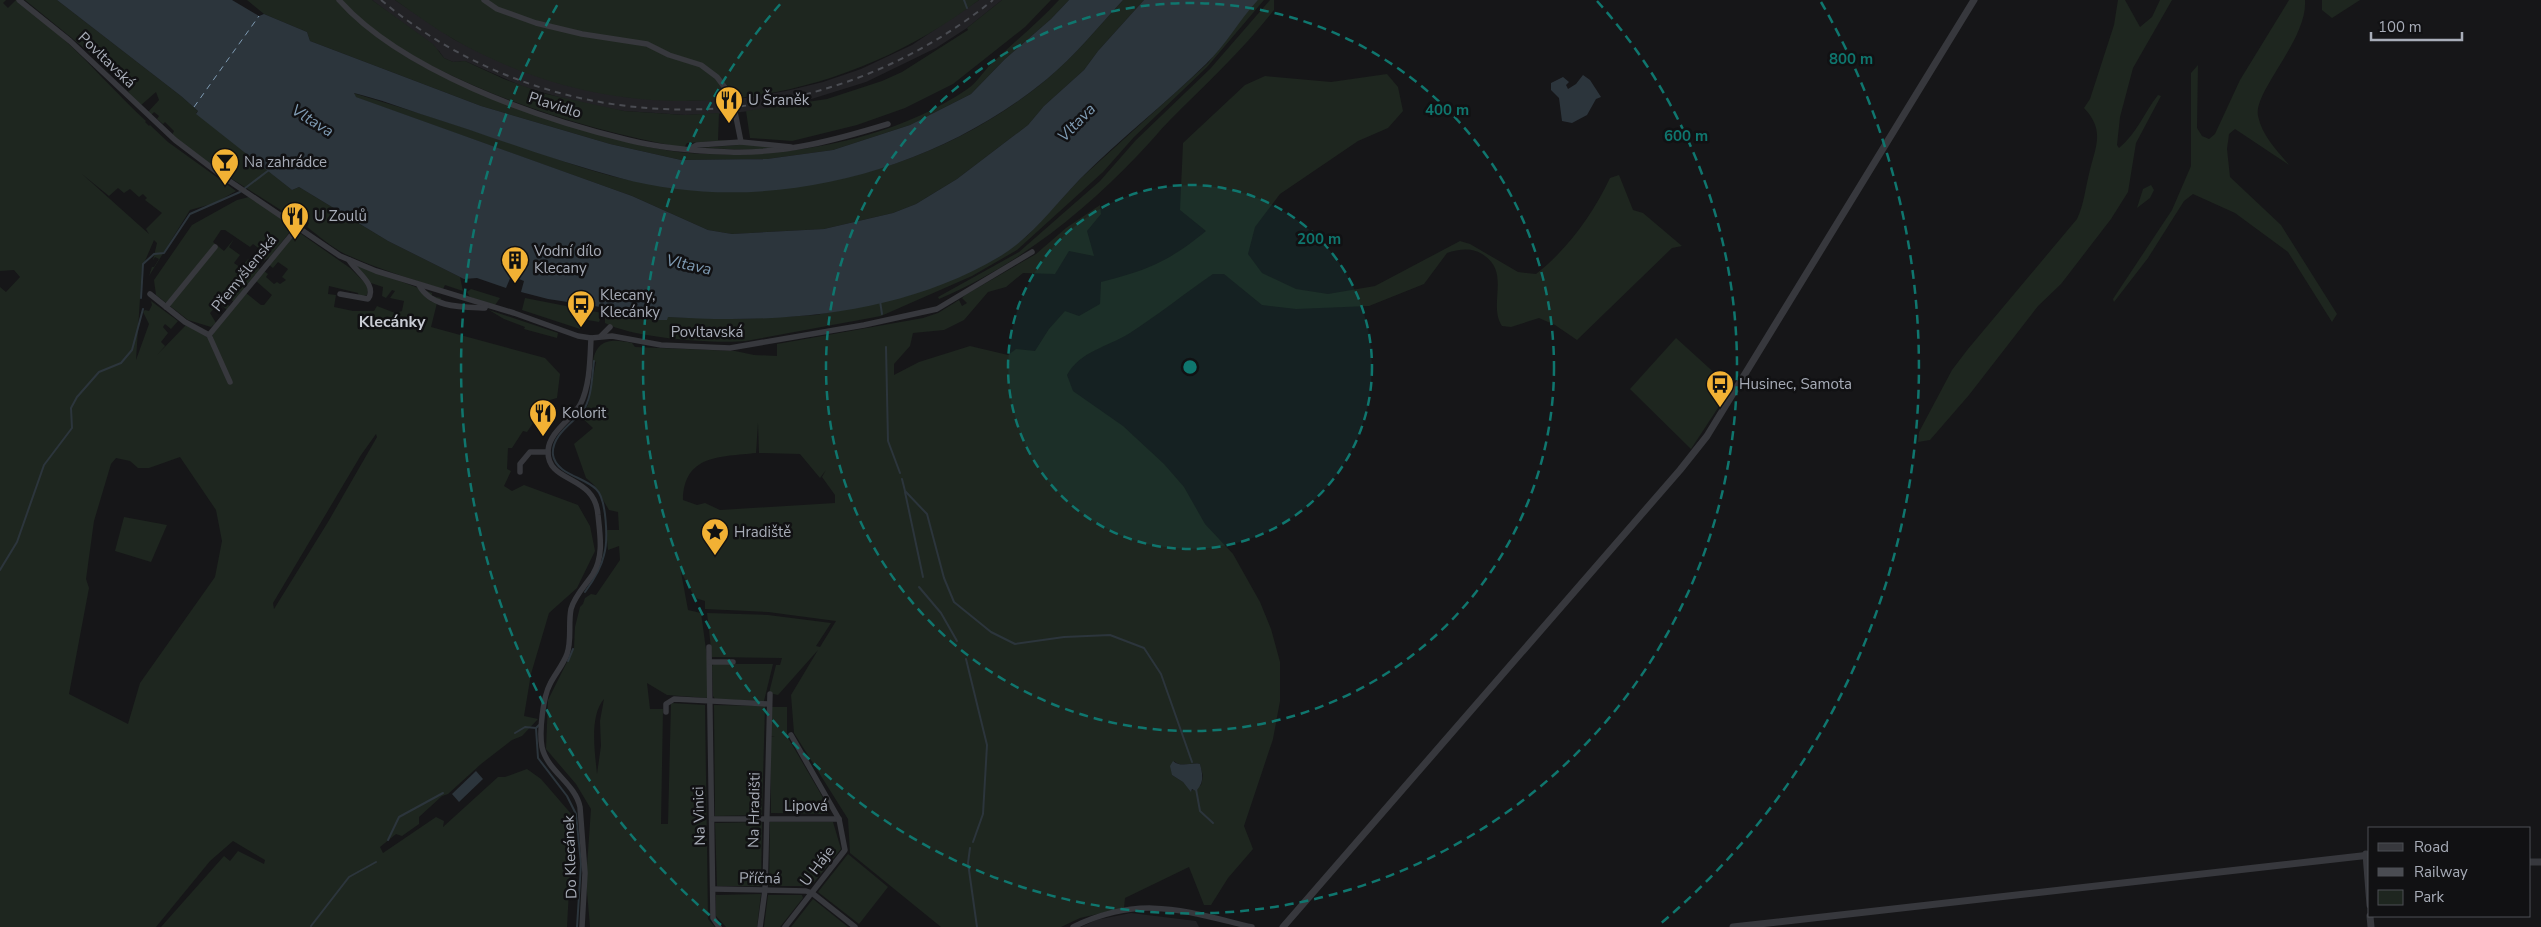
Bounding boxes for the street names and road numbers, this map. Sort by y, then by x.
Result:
street label: Povltavská [74,28,140,92]
street label: Plavidlo [526,87,584,123]
street label: Přemyšlenská [207,230,281,316]
street label: Povltavská [671,322,743,342]
street label: Na Hradišti [743,772,765,848]
street label: Na Vinici [688,786,710,846]
street label: Lipová [784,796,828,816]
street label: Do Klecánek [559,814,581,899]
street label: U Háje [795,842,839,890]
street label: Příčná [739,868,781,888]

